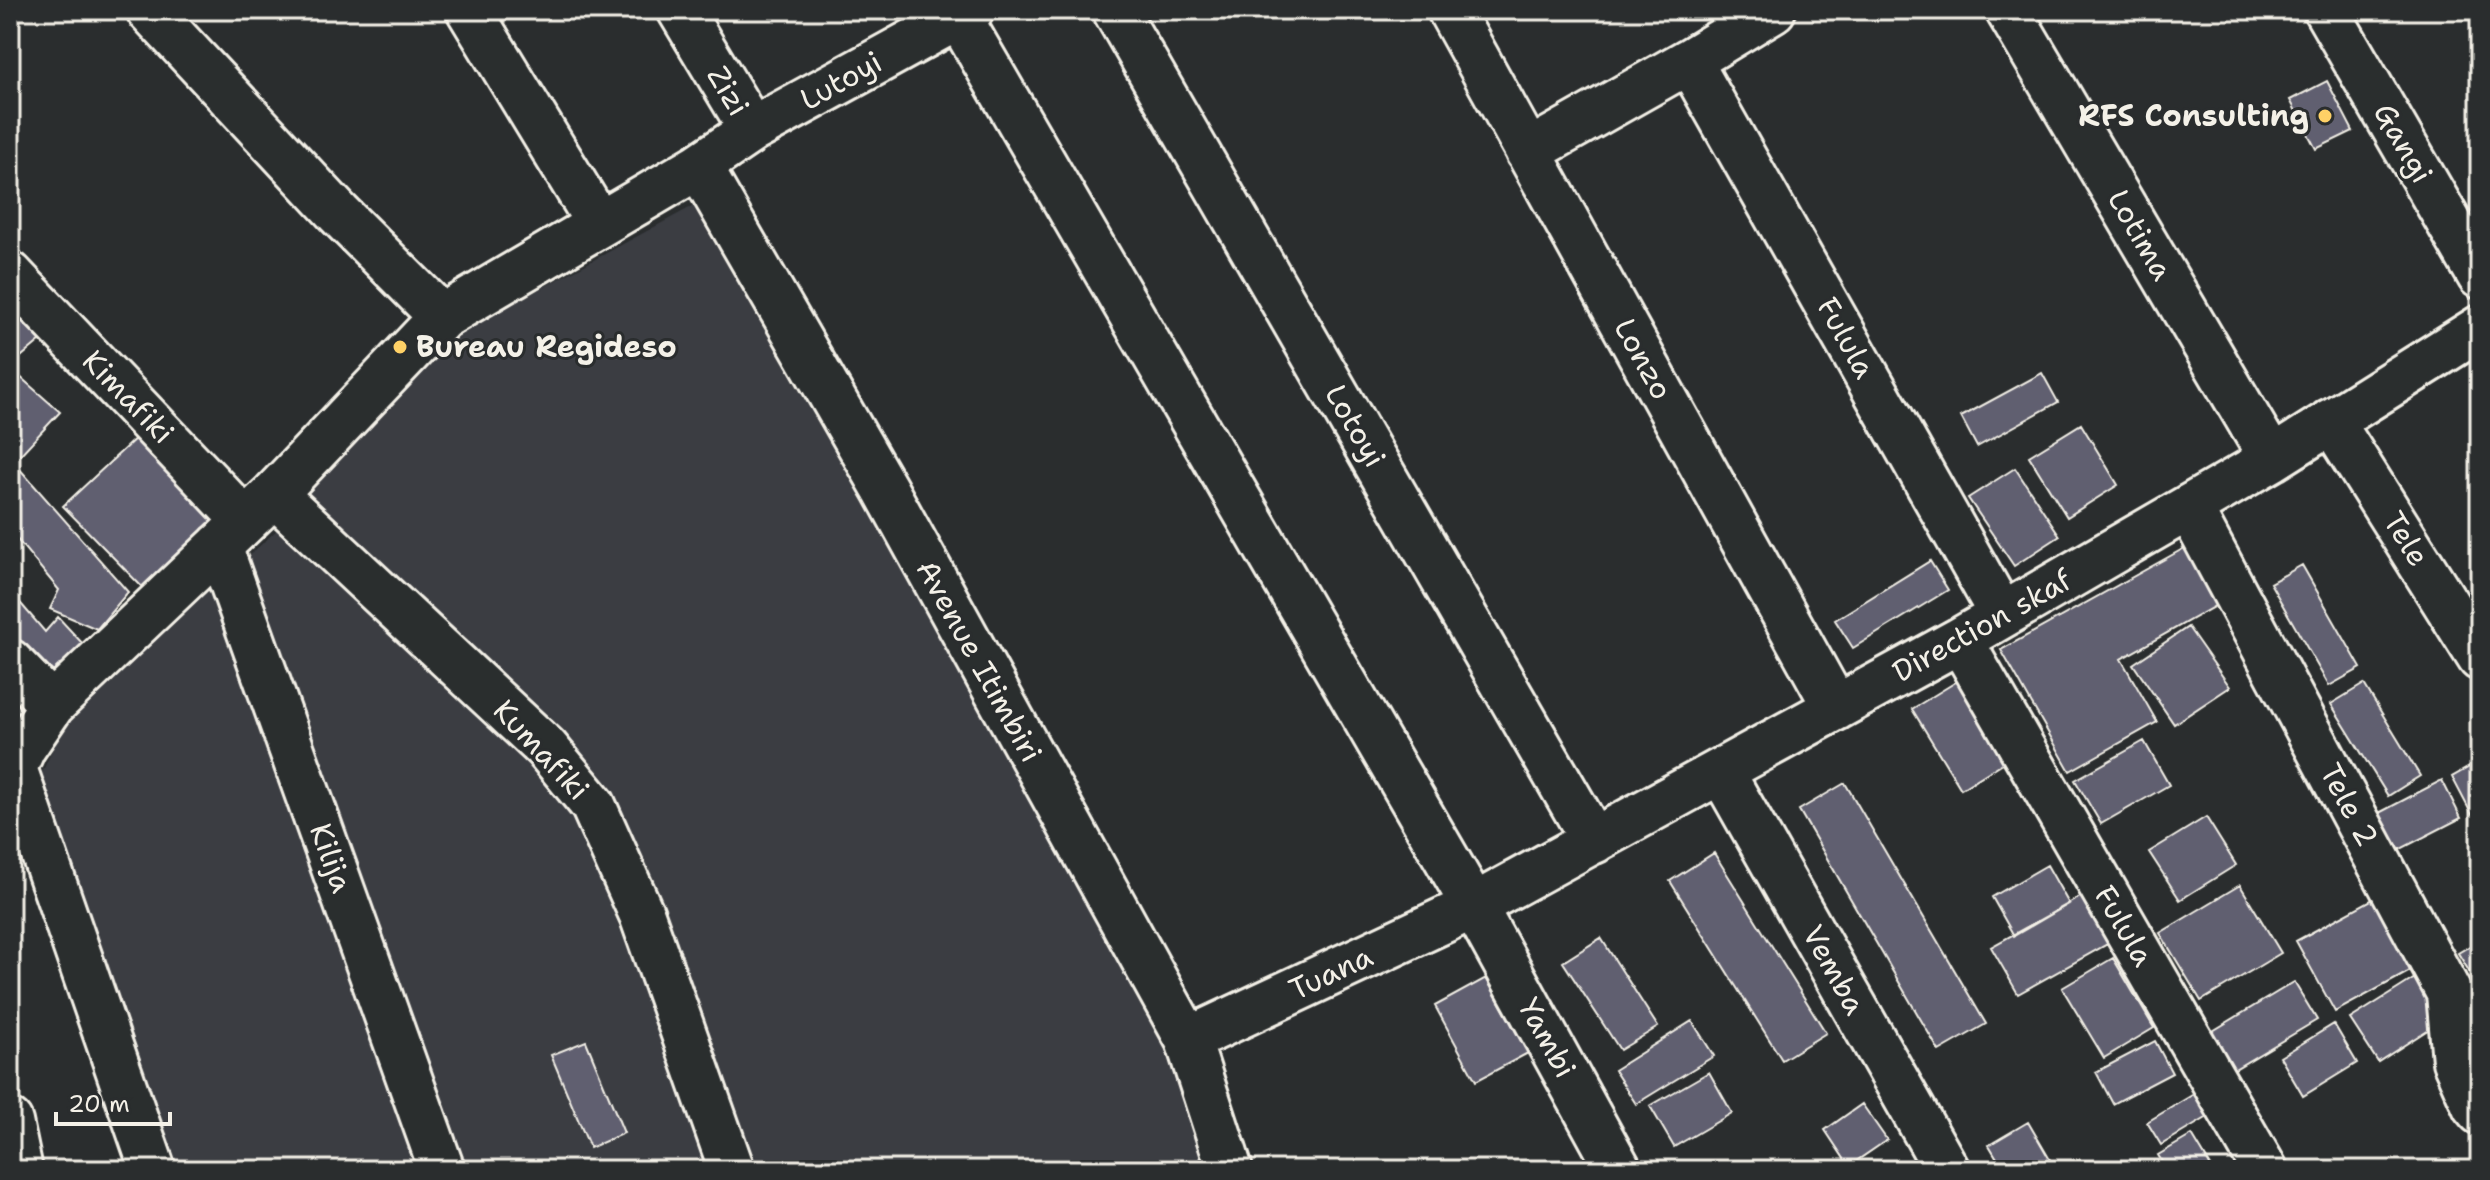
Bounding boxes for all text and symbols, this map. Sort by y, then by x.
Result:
street label: Lutoyi [792,41,889,120]
street label: Zizi [698,58,759,123]
place label: RFS Consulting [2078,95,2309,136]
street label: Gangi [2364,95,2443,190]
marker: RFS Consulting [2316,107,2334,125]
street label: Lotima [2098,182,2183,288]
street label: Fulula [1807,290,1886,386]
street label: Lonzo [1604,311,1682,407]
place label: Bureau Regideso [416,326,677,367]
marker: Bureau Regideso [391,338,409,356]
street label: Kimafiki [73,341,183,453]
street label: Lotoyi [1315,377,1395,475]
street label: Tele [2374,504,2439,574]
street label: Avenue Itimbiri [907,552,1052,769]
street label: Direction skaf [1885,559,2080,692]
street label: Kumafiki [484,690,599,809]
street label: Tele 2 [2311,756,2388,854]
street label: Kilija [300,817,363,899]
street label: Fulula [2085,878,2164,974]
street label: Vemba [1793,918,1876,1022]
street label: Tuana [1282,935,1380,1010]
street label: Yambi [1509,991,1586,1085]
scale bar [56,1076,170,1126]
text: 20 m [68,1088,130,1120]

